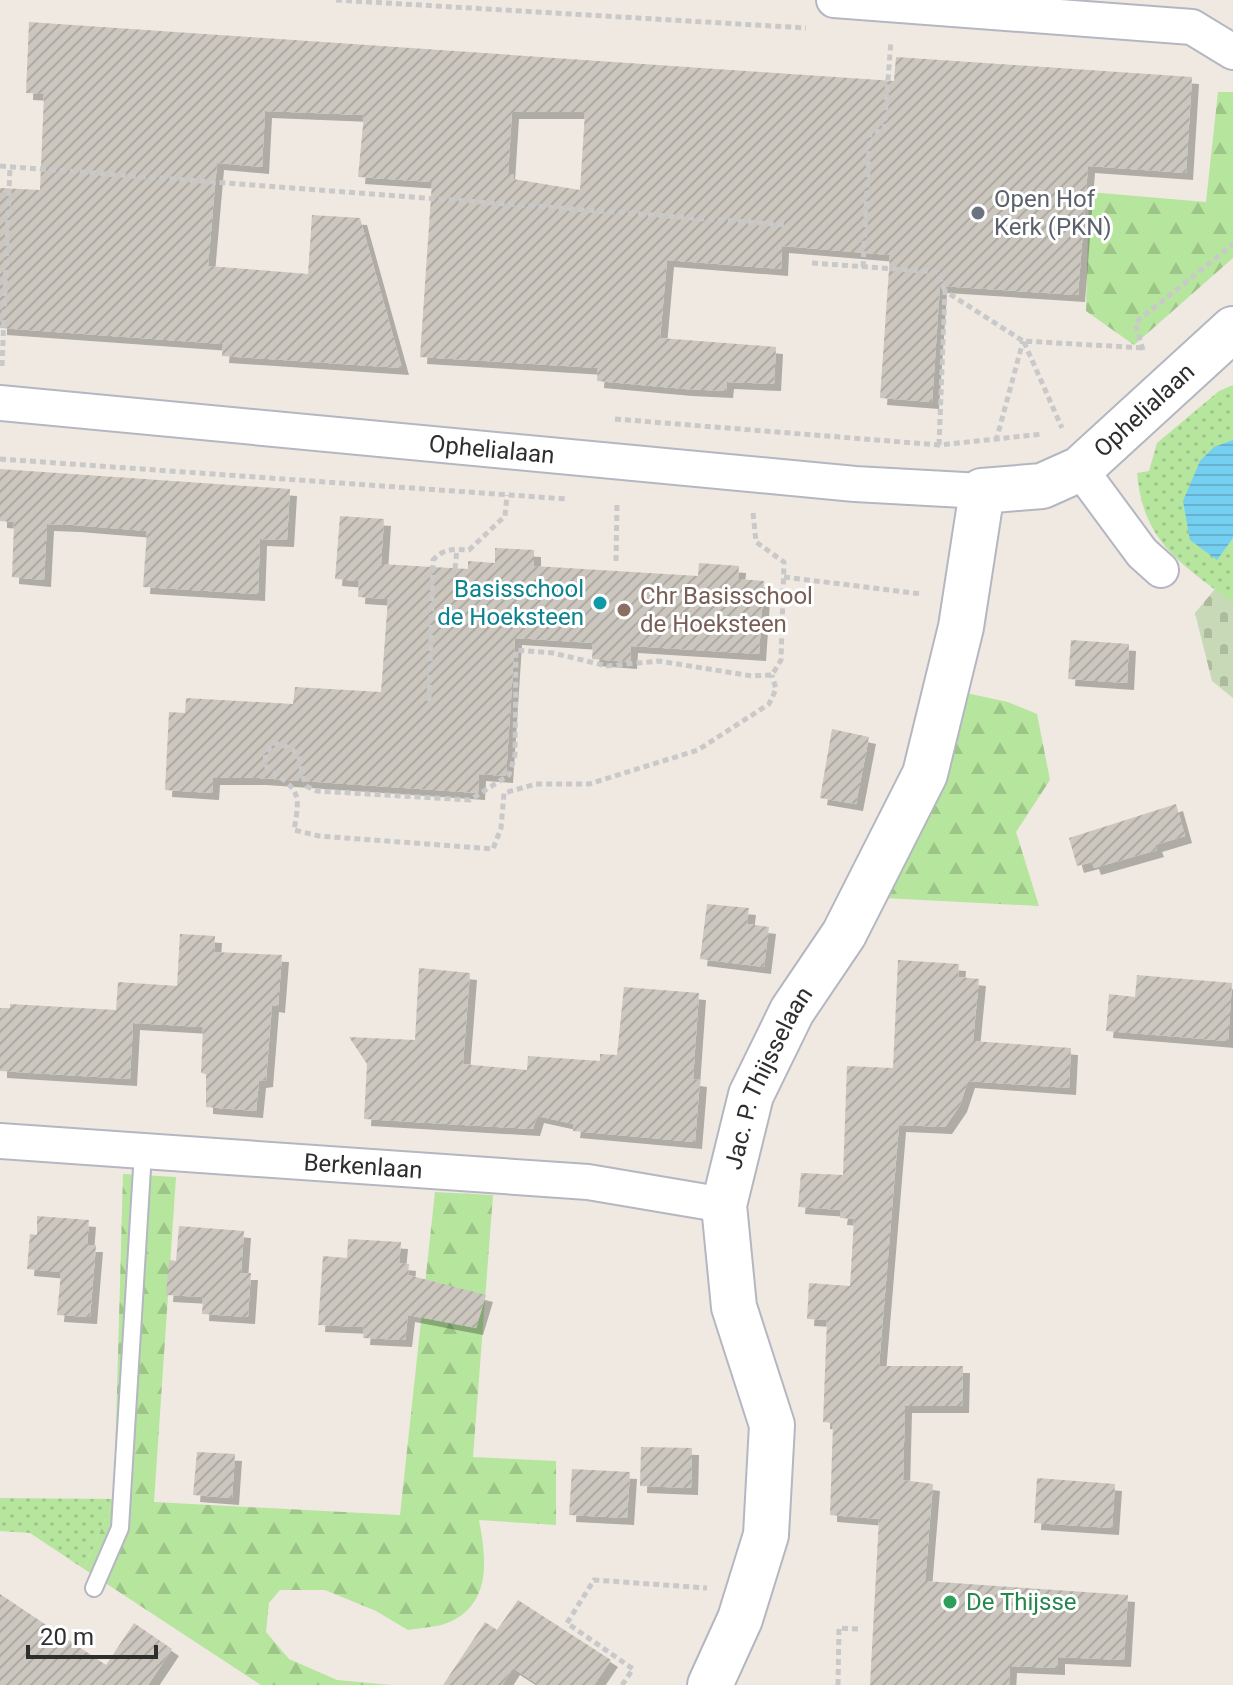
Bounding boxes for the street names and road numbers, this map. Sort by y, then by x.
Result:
street label: Ophelialaan [1088,357,1200,463]
street label: Ophelialaan [428,430,556,469]
street label: Jac. P. Thijsselaan [719,981,818,1173]
street label: Berkenlaan [303,1148,423,1184]

